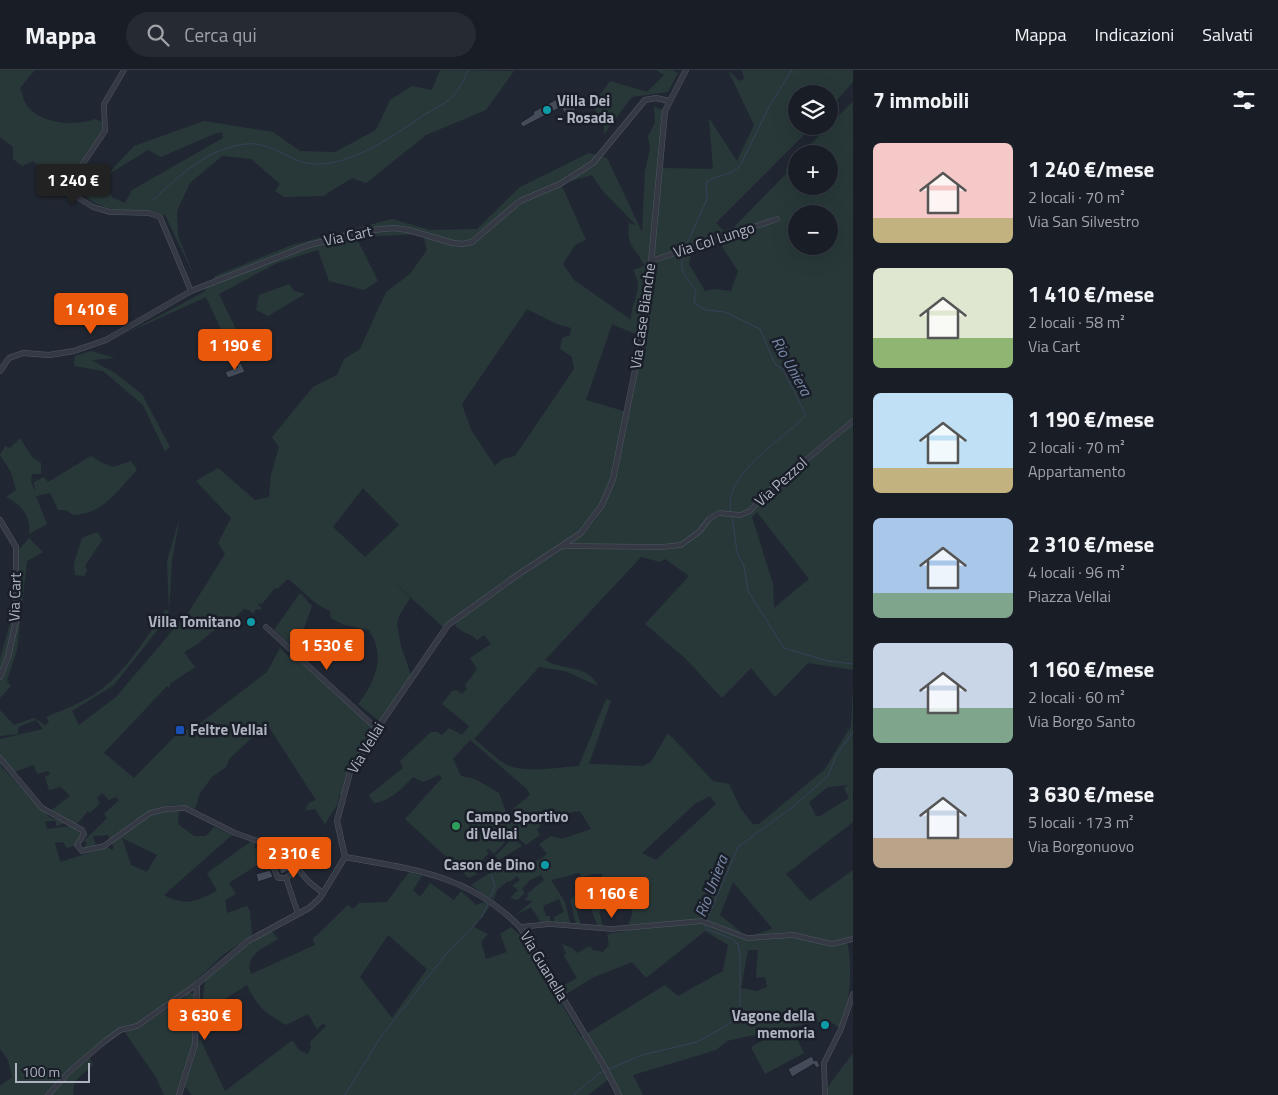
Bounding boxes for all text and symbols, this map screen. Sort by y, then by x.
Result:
search box [126,12,476,57]
text: Mappa [25,17,96,53]
text: Cerca qui [184,20,257,49]
icon: search [144,21,172,49]
text: Mappa [1014,21,1067,48]
text: Indicazioni [1095,21,1174,48]
text: Salvati [1202,21,1253,48]
text: 7 immobili [873,84,969,116]
map controls [788,85,838,255]
button: layers [788,85,838,135]
icon: filters [1230,86,1258,114]
place label: Villa Dei - Rosada [557,89,615,129]
marker: Villa Dei - Rosada [541,104,553,116]
button: + [788,145,838,195]
text: 1 240 €/mese [1028,153,1154,185]
icon: home [913,163,973,223]
pin: 1 240 € [27,164,119,206]
text: 1 240 € [47,168,99,192]
text: 2 locali · 70 m² [1028,185,1125,209]
button: − [788,205,838,255]
text: Via San Silvestro [1028,209,1140,233]
street label: Via Col Lungo [670,216,758,263]
street label: Via Cart [322,219,375,252]
street label: Via Case Bianche [624,262,661,370]
text: 1 410 €/mese [1028,278,1154,310]
icon: home [913,288,973,348]
pin: 1 410 € [45,292,137,335]
text: 1 410 € [65,297,117,321]
text: 2 locali · 58 m² [1028,310,1125,334]
pin: 1 190 € [189,328,281,371]
water label: Rio Uniera [766,332,819,401]
text: 1 190 € [209,333,261,357]
text: Via Cart [1028,334,1080,358]
text: 1 190 €/mese [1028,403,1154,435]
icon: home [913,413,973,473]
text: 2 locali · 70 m² [1028,435,1125,459]
street label: Via Pezzol [749,452,812,512]
text: Appartamento [1028,459,1126,483]
text: 2 310 €/mese [1028,528,1154,560]
icon: home [913,538,973,598]
text: 4 locali · 96 m² [1028,560,1125,584]
street label: Via Cart [2,571,27,622]
text: Piazza Vellai [1028,584,1111,608]
place label: Villa Tomitano [148,610,241,633]
marker: Villa Tomitano [245,616,257,628]
pin: 1 530 € [281,628,373,671]
text: 1 530 € [301,633,353,657]
text: 1 160 €/mese [1028,653,1154,685]
icon: home [913,663,973,723]
text: 2 locali · 60 m² [1028,685,1125,709]
text: Via Borgo Santo [1028,709,1136,733]
place label: Feltre Vellai [190,718,267,741]
street label: Via Vellai [341,718,390,778]
marker: Feltre Vellai [174,724,186,736]
text: 3 630 €/mese [1028,778,1154,810]
icon: home [913,788,973,848]
place label: Campo Sportivo di Vellai [466,805,568,845]
text: 5 locali · 173 m² [1028,810,1134,834]
marker: Campo Sportivo di Vellai [450,820,462,832]
text: Via Borgonuovo [1028,834,1134,858]
pin: 2 310 € [248,836,340,879]
text: 2 310 € [268,841,320,865]
water label: Rio Uniera [688,851,734,920]
place label: Cason de Dino [444,853,535,876]
marker: Cason de Dino [539,859,551,871]
pin: 1 160 € [566,876,658,919]
text: 1 160 € [586,881,638,905]
street label: Via Guanella [515,927,575,1005]
pin: 3 630 € [159,998,251,1041]
text: 3 630 € [179,1003,231,1027]
place label: Vagone della memoria [732,1004,815,1044]
marker: Vagone della memoria [819,1019,831,1031]
scale bar [15,1060,90,1083]
text: 100 m [22,1061,60,1082]

